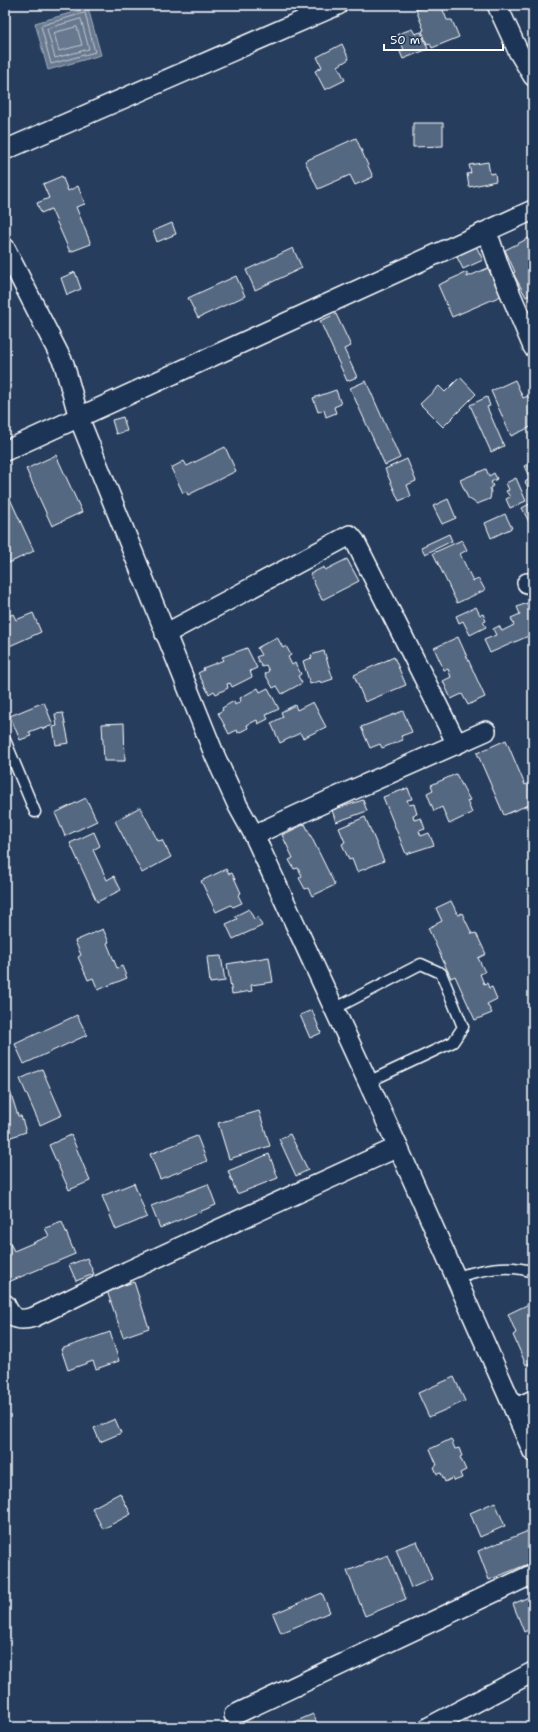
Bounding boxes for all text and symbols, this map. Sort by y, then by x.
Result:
scale bar [384,26,503,52]
text: 50 m [390,32,420,48]

